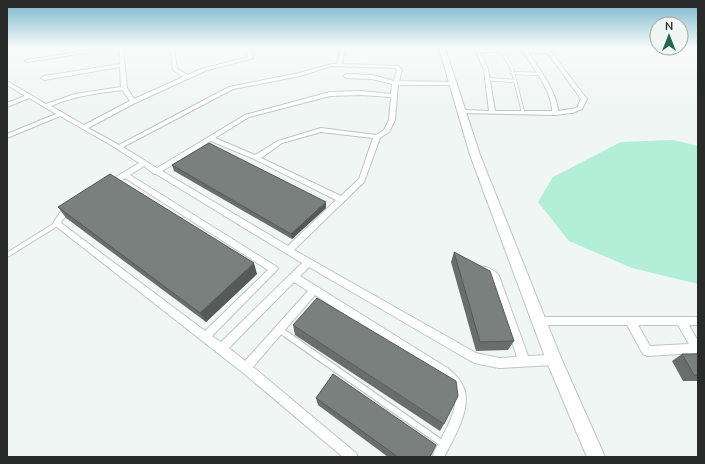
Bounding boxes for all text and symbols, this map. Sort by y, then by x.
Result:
north arrow [649,16,689,56]
text: N [665,19,673,34]

